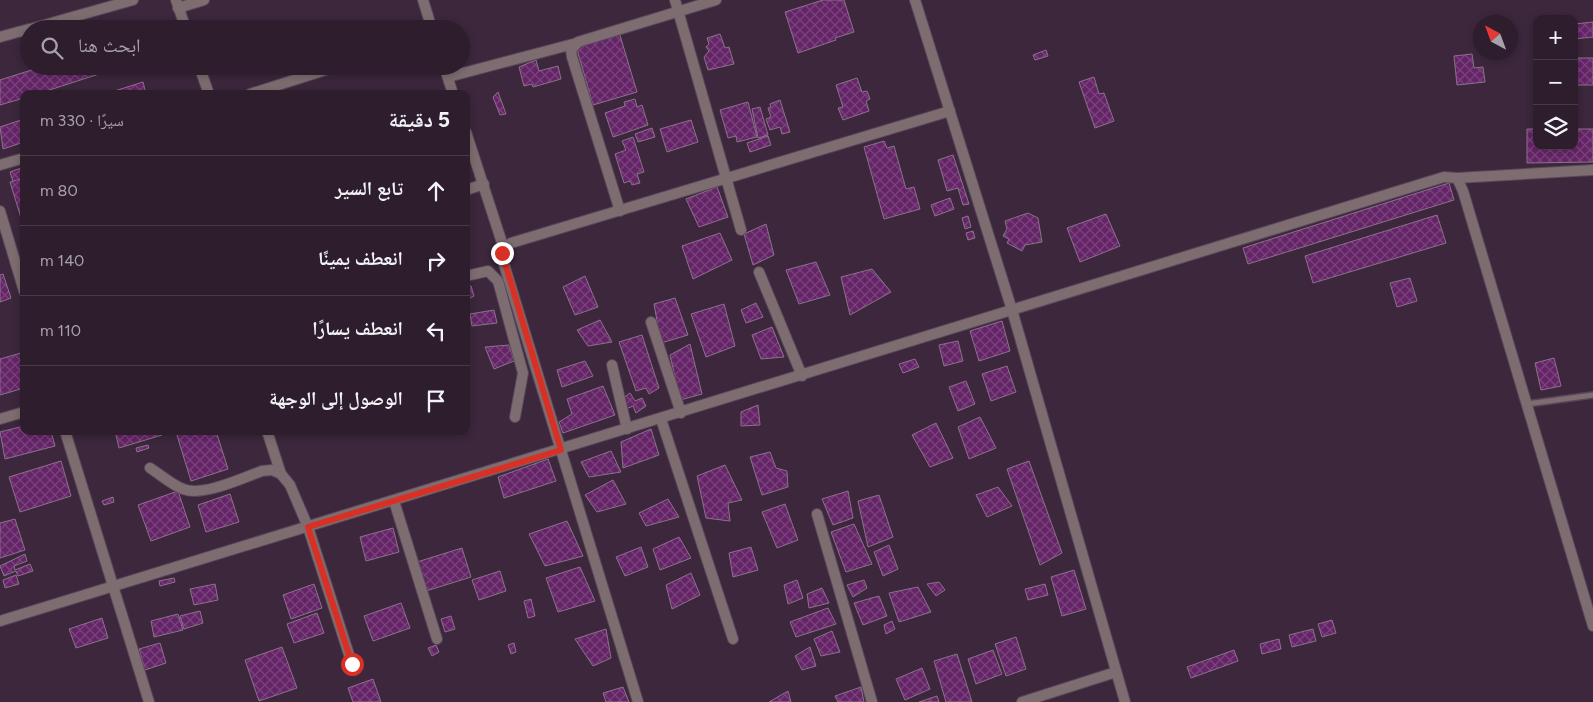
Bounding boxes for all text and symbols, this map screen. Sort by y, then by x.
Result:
north arrow [1473,15,1518,60]
map controls [1533,15,1578,150]
button: + [1533,15,1578,60]
search box [20,20,470,75]
icon: search [38,34,66,62]
text: ابحث هنا [78,34,141,57]
button: − [1533,60,1578,105]
button: layers [1533,105,1578,150]
text: 5 دقيقة [389,107,450,132]
text: سيرًا · 330 m [40,111,124,130]
text: تابع السير [335,177,403,200]
icon: ahead [422,177,450,205]
text: 80 m [40,181,78,200]
route end [491,242,514,265]
text: انعطف يمينًا [318,247,403,270]
icon: right [422,247,450,275]
text: 140 m [40,251,84,270]
text: انعطف يسارًا [312,317,403,340]
icon: left [422,317,450,345]
text: 110 m [40,321,81,340]
text: الوصول إلى الوجهة [269,387,403,410]
icon: arrive [422,387,450,415]
route start [341,653,364,676]

